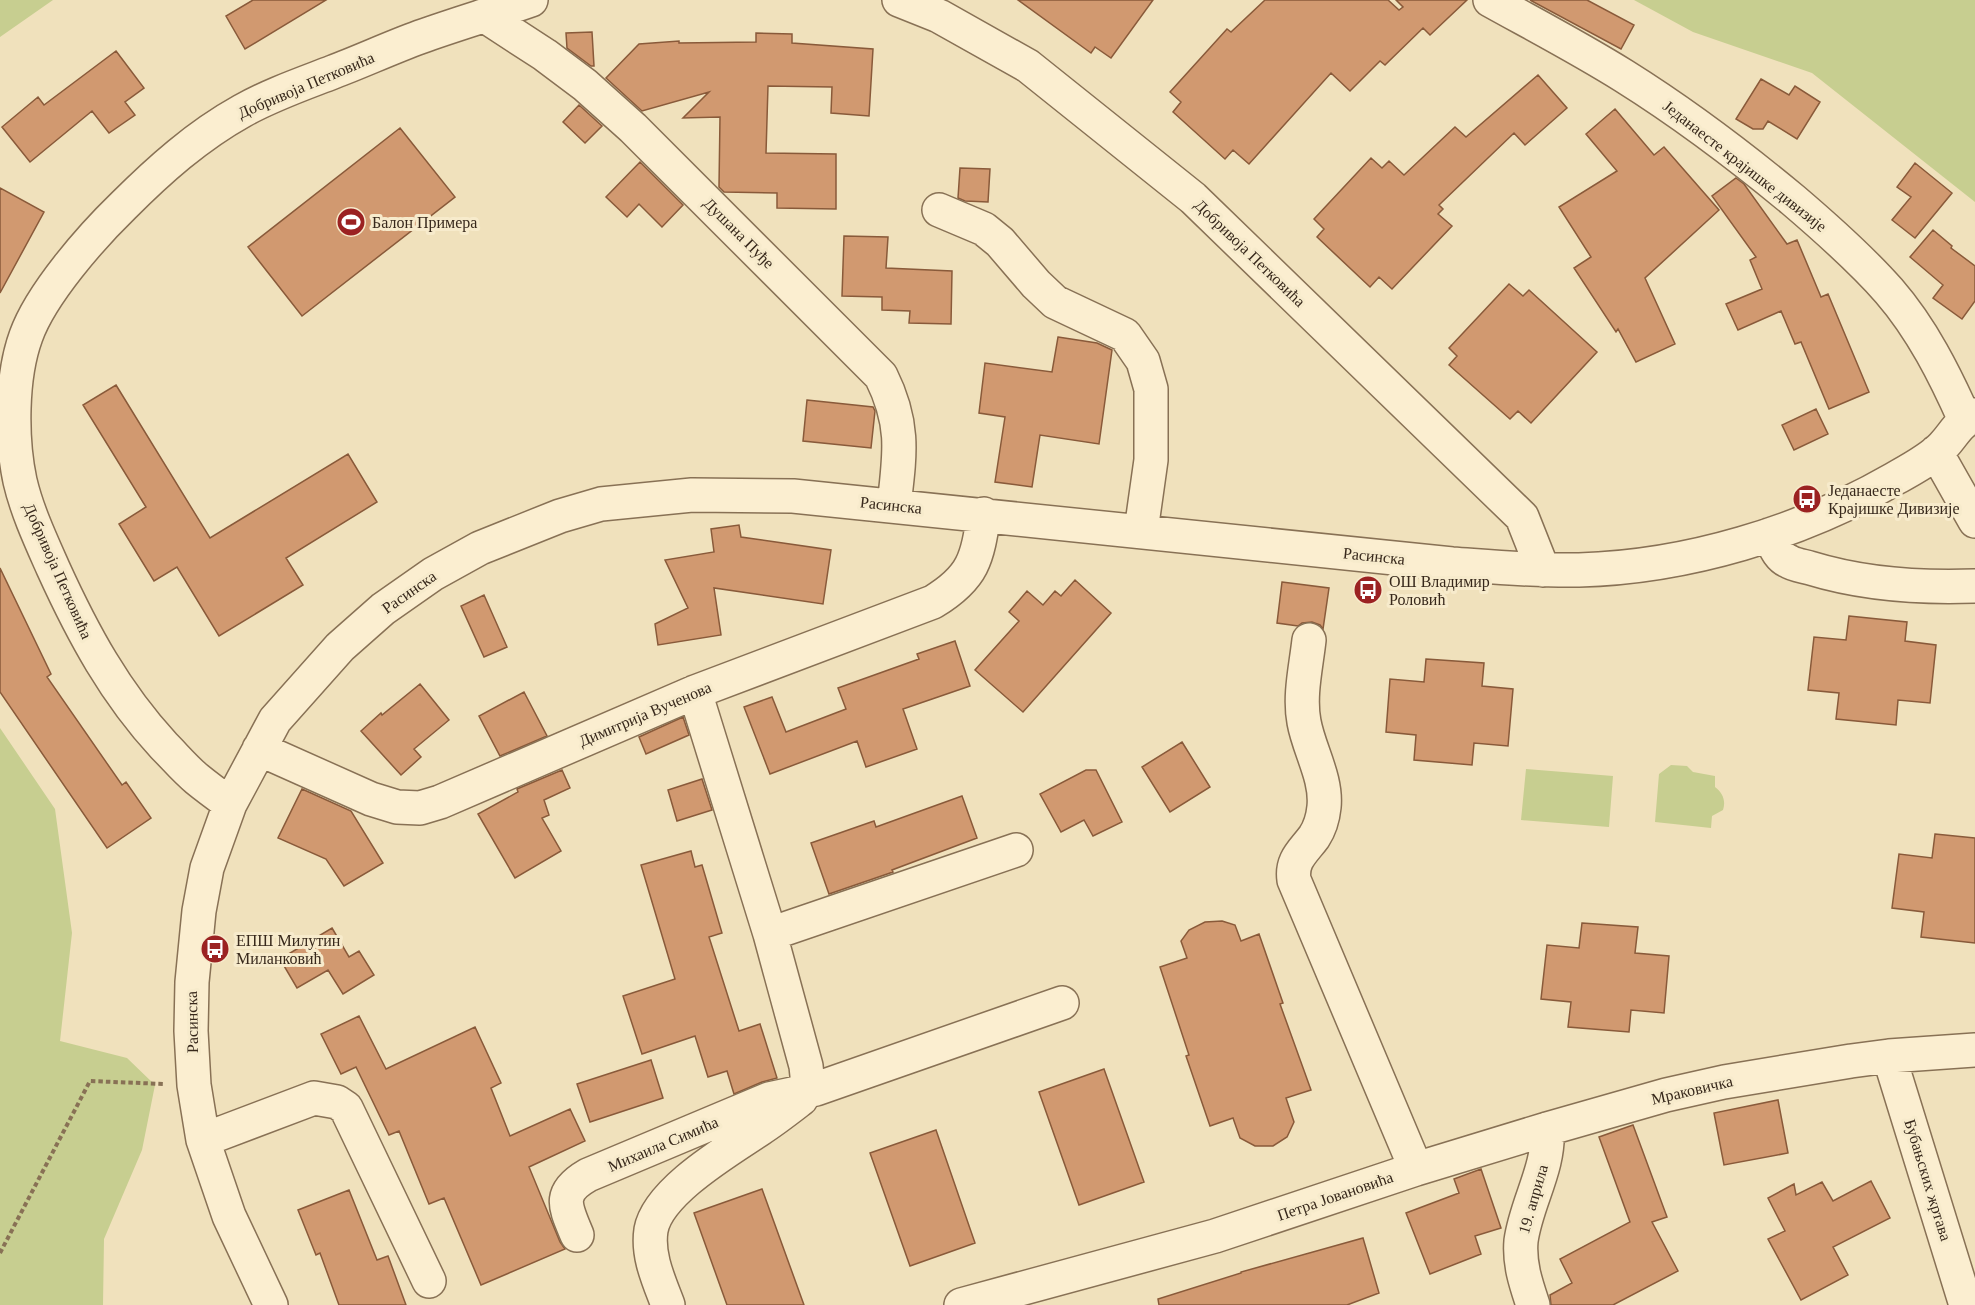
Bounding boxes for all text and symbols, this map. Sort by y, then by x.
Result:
street label: Добривоја Петковића [235,49,377,122]
street label: Једанаесте крајишке дивизије [1659,97,1830,236]
street label: Душана Пуђе [700,194,778,272]
street label: Добривоја Петковића [1191,196,1309,311]
sports icon: Балон Примера [335,206,367,238]
place label: Балон Примера [372,214,477,232]
place label: Једанаесте Крајишке Дивизије [1828,482,1960,518]
bus stop icon: Једанаесте Крајишке Дивизије [1791,483,1823,515]
street label: Расинска [859,493,923,517]
street label: Добривоја Петковића [20,501,96,642]
street label: Расинска [1342,544,1406,568]
street label: Расинска [379,567,439,617]
place label: ОШ Владимир Роловић [1389,573,1490,608]
bus stop icon: ОШ Владимир Роловић [1352,574,1384,606]
street label: Димитрија Вученова [576,678,714,751]
place label: ЕПШ Милутин Миланковић [236,932,341,967]
bus stop icon: ЕПШ Милутин Миланковић [199,933,231,965]
street label: Расинска [183,991,201,1053]
street label: Мраковичка [1650,1072,1735,1109]
street label: Михаила Симића [605,1113,721,1175]
street label: Бубањских жртава [1900,1117,1955,1243]
street label: 19. априла [1515,1162,1552,1236]
street label: Петра Јовановића [1275,1168,1395,1225]

